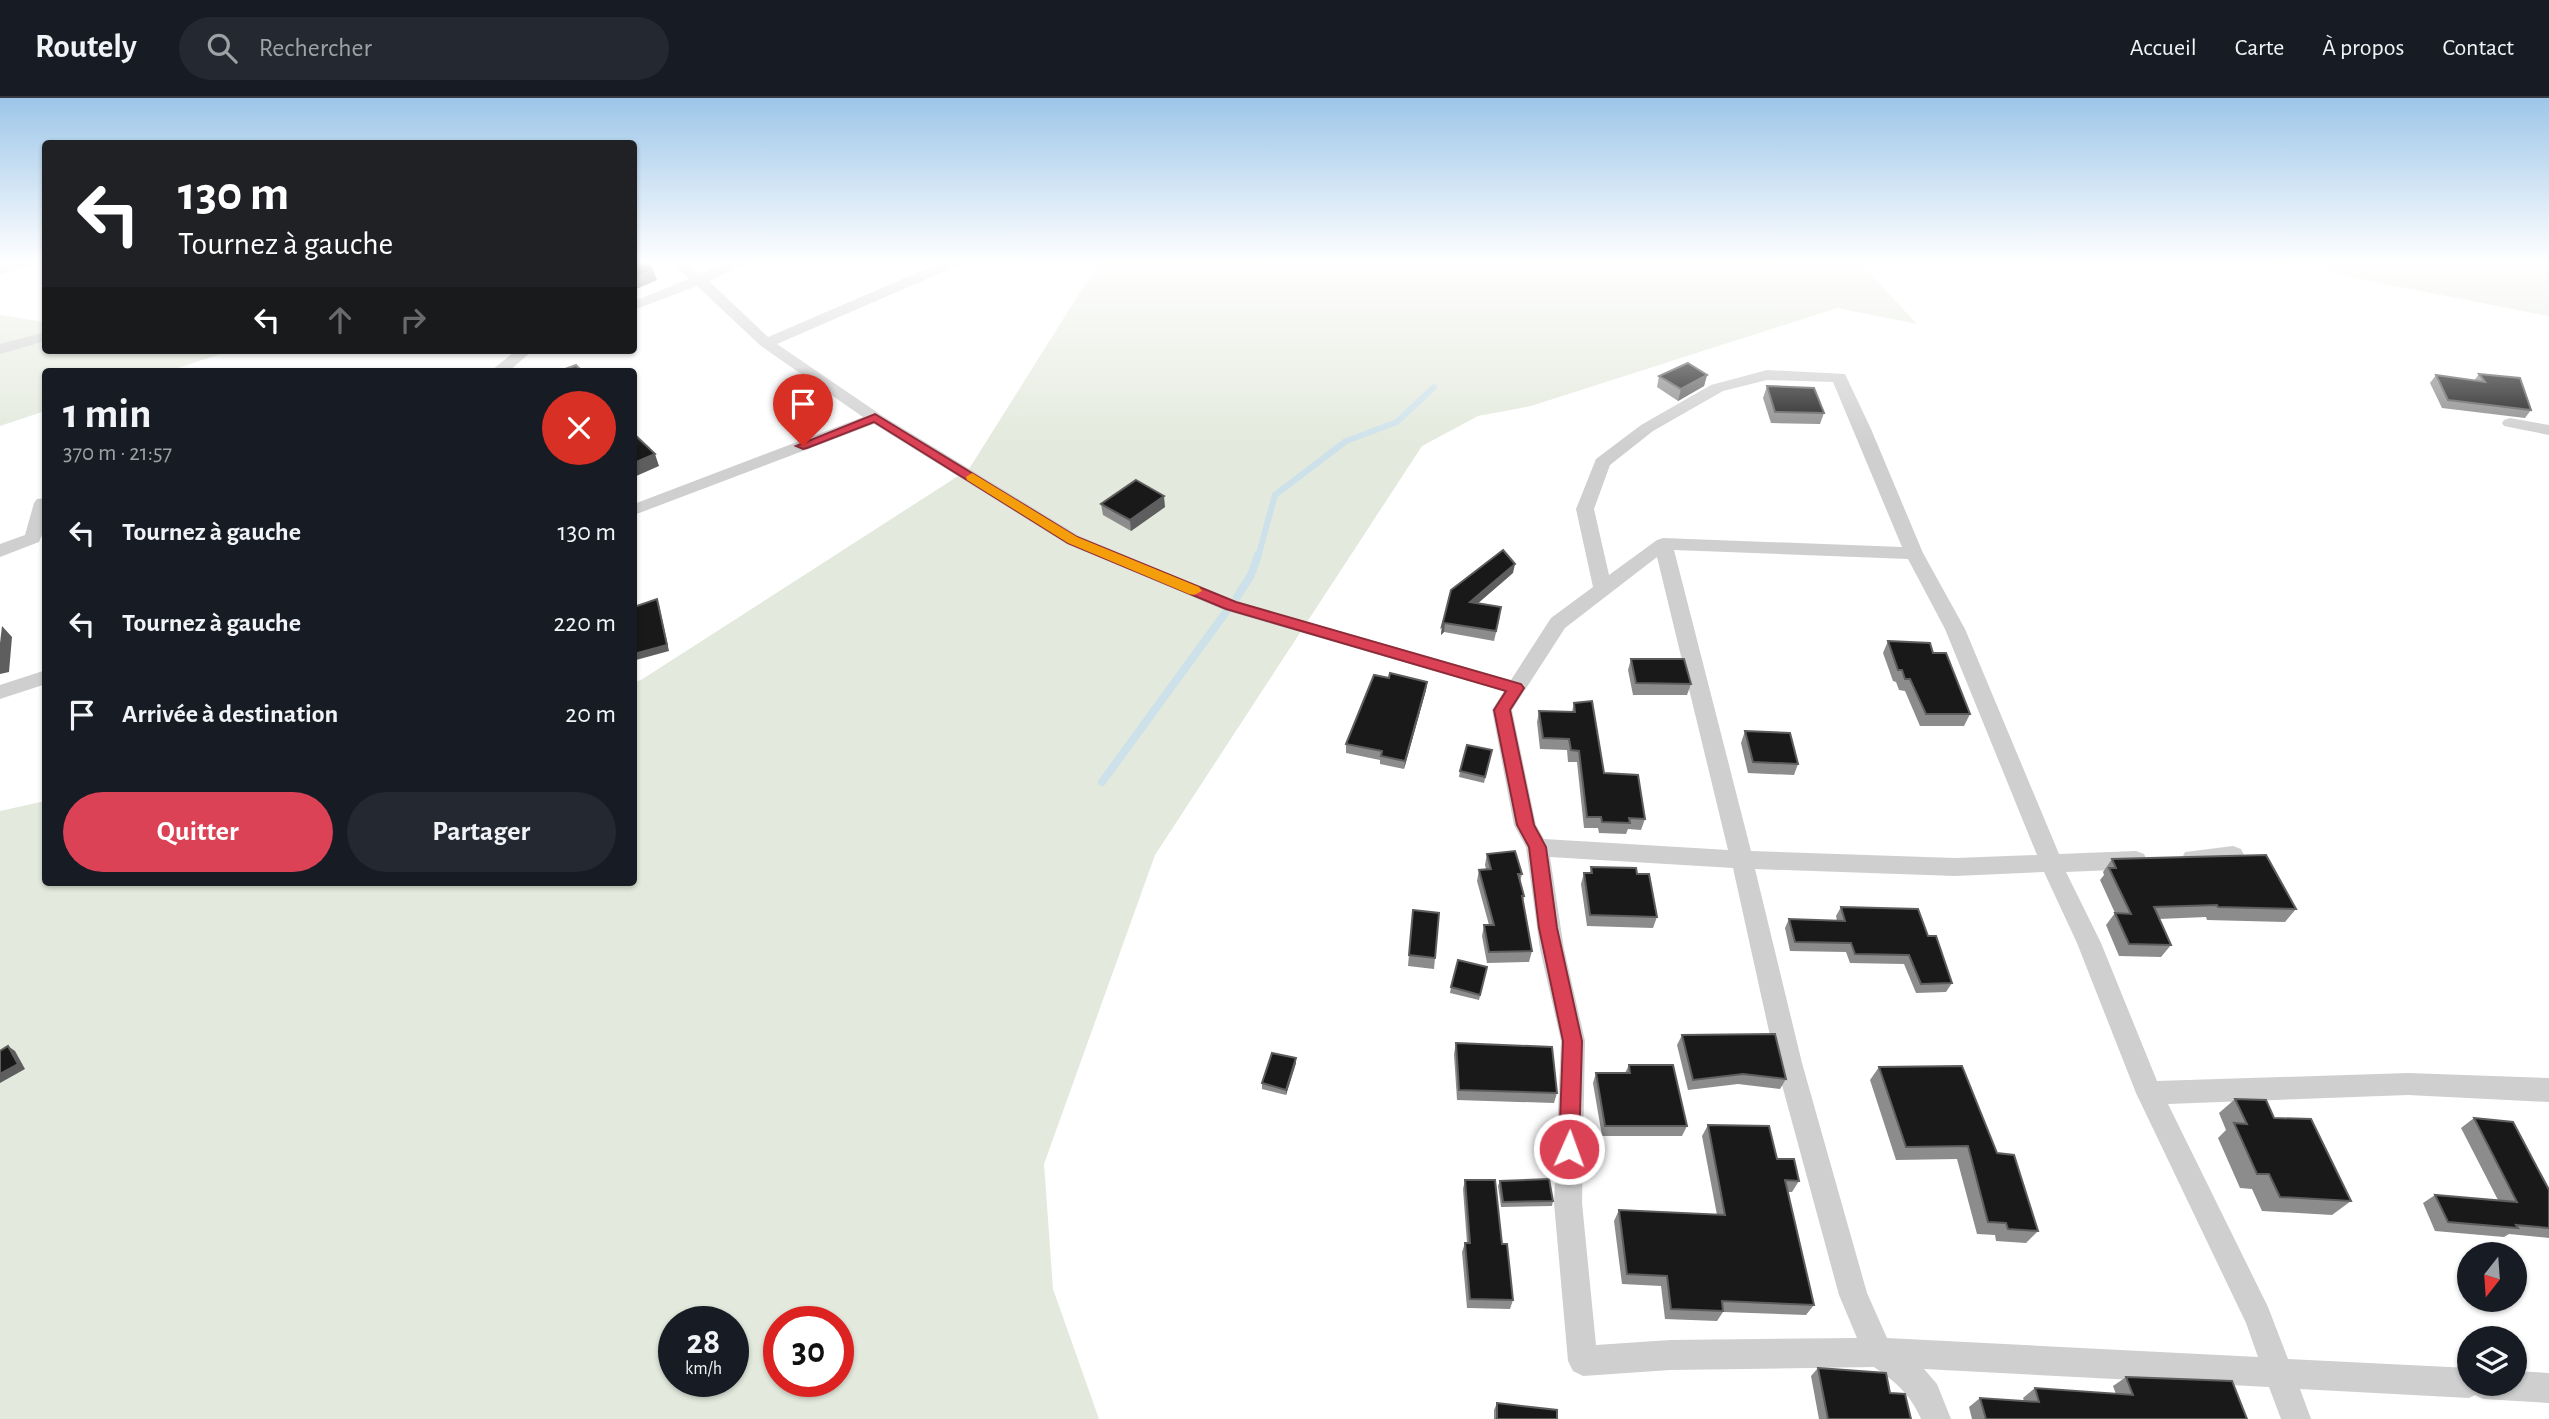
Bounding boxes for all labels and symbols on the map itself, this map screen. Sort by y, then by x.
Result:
pin [773,374,833,446]
position arrow [1532,1112,1606,1186]
north arrow [2457,1242,2527,1312]
speed limit sign: 30 [763,1306,854,1397]

